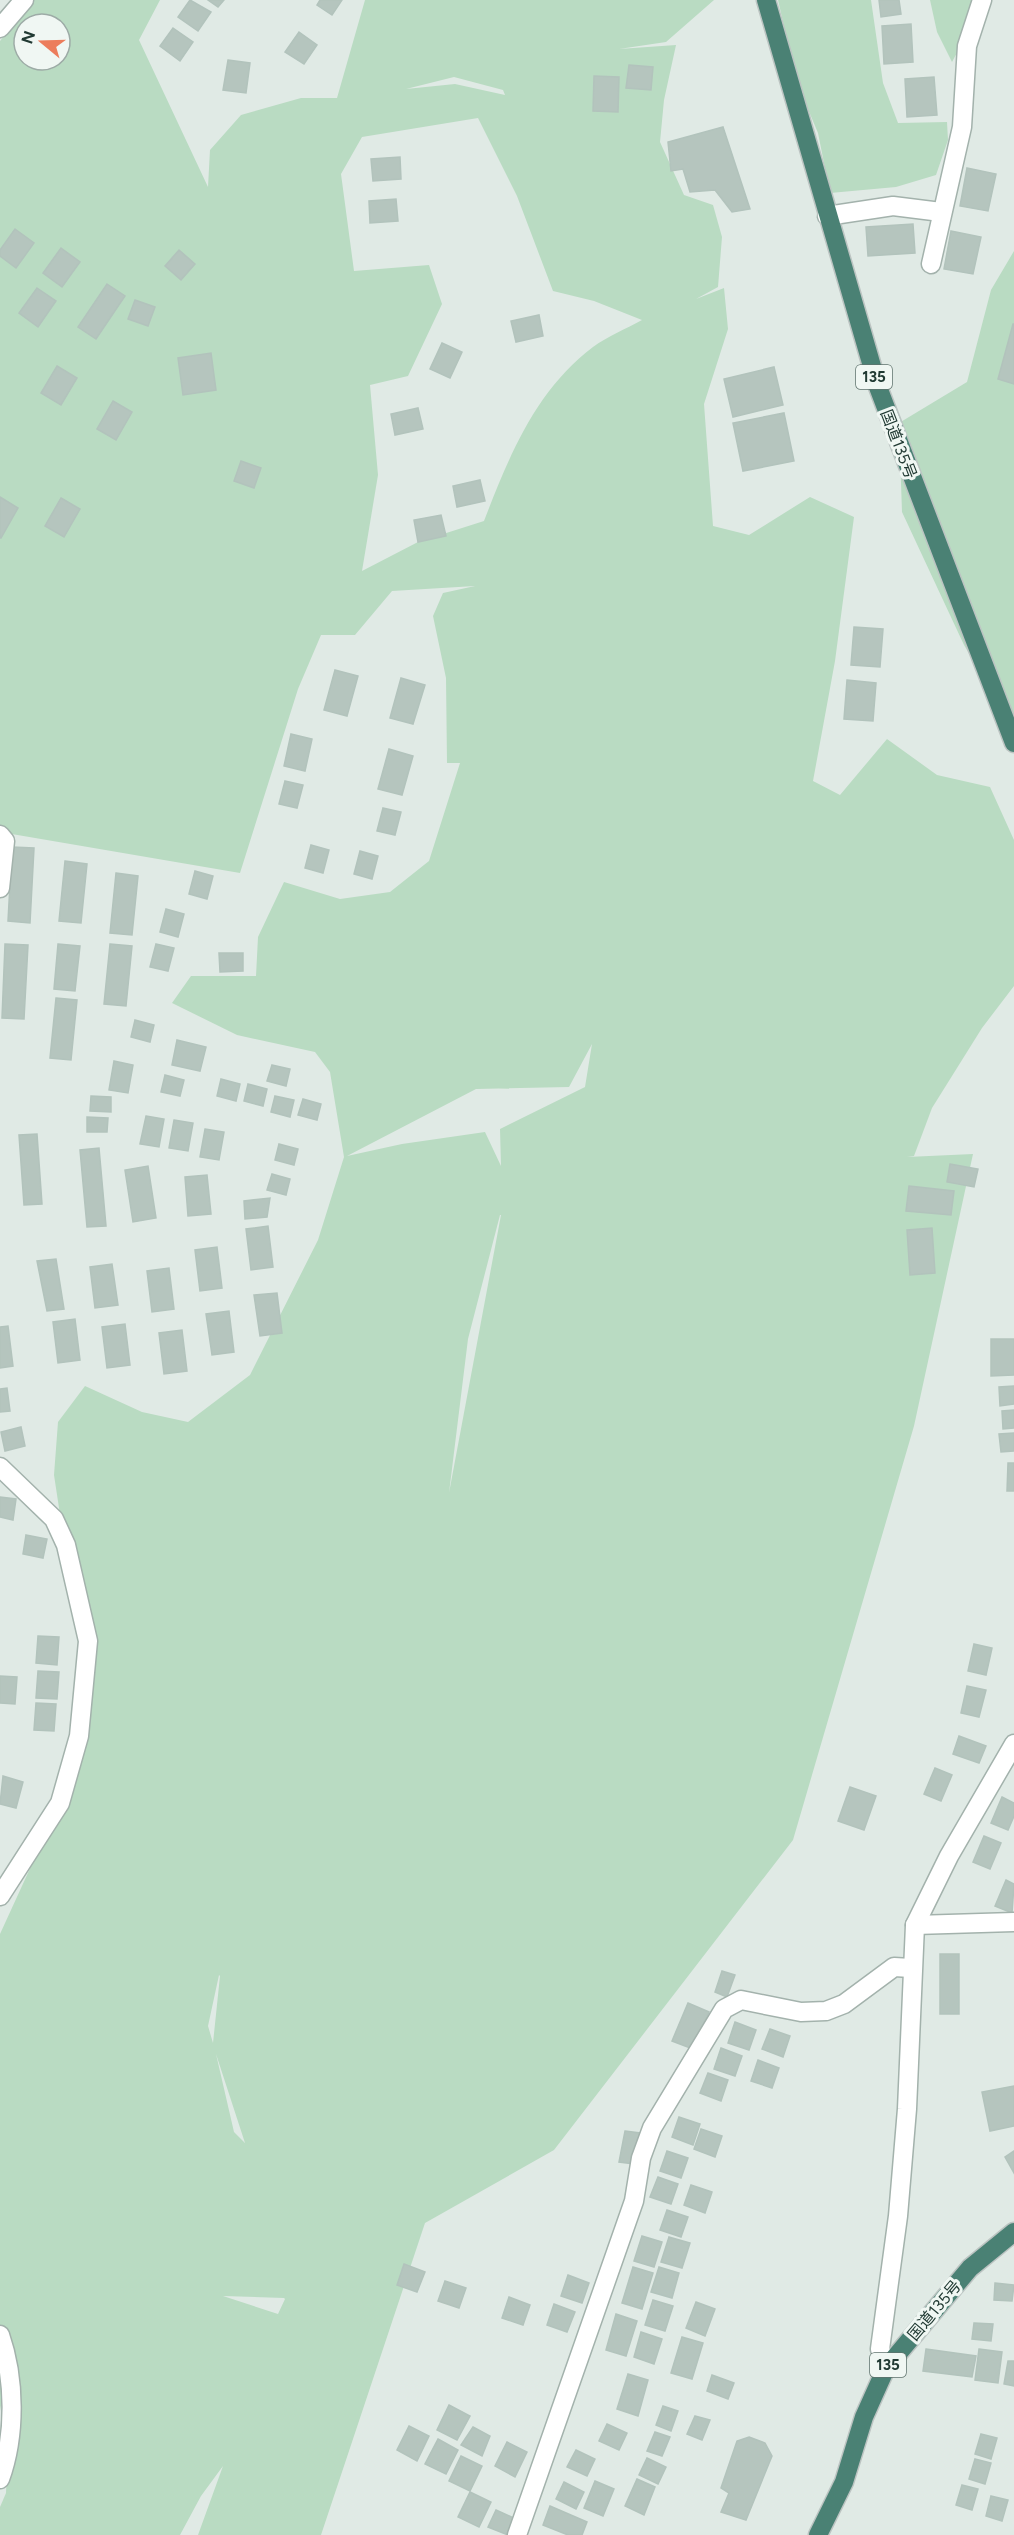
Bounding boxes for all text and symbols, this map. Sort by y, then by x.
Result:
north arrow [12,12,72,72]
text: N [17,28,39,46]
road number: 135 [856,365,892,389]
street label: 国道135号 [877,407,920,481]
street label: 国道135号 [904,2276,965,2344]
road number: 135 [870,2353,906,2377]

